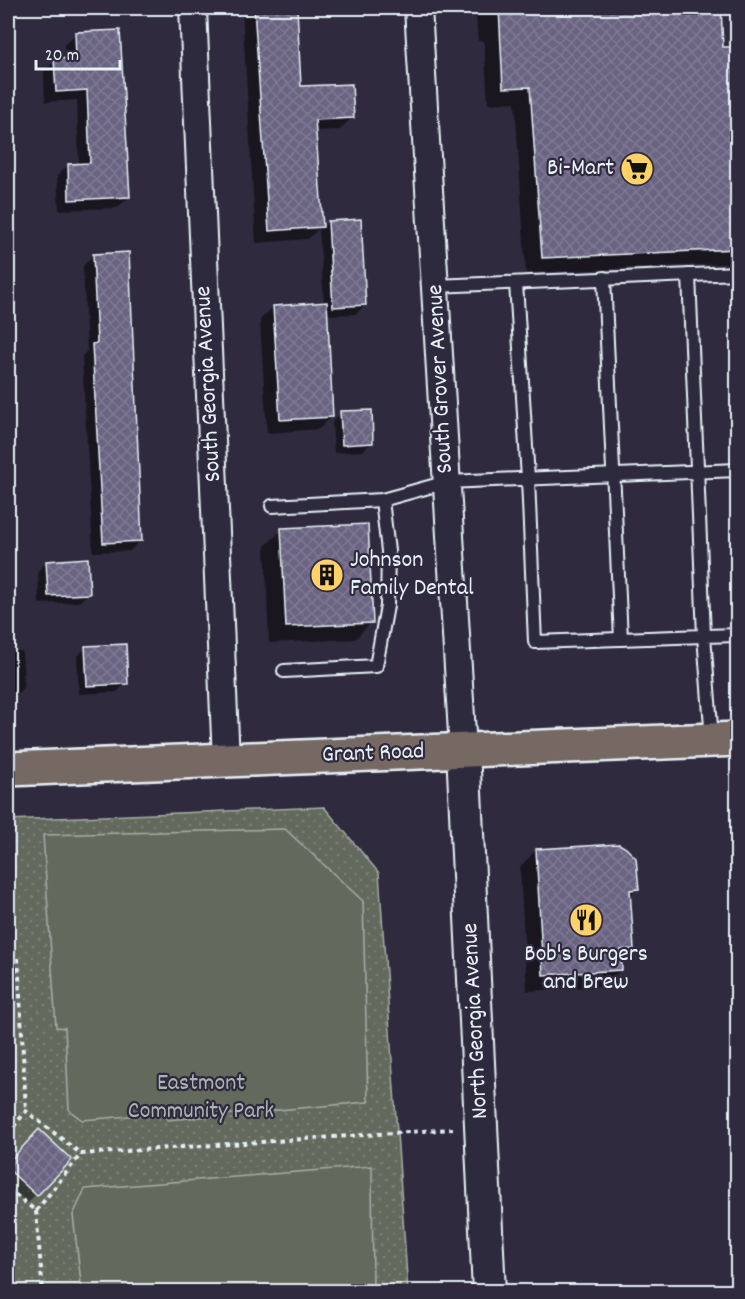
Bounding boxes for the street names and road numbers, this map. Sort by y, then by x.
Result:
street label: South Grover Avenue [419,284,463,474]
street label: South Georgia Avenue [187,285,231,483]
street label: Grant Road [321,735,425,773]
street label: North Georgia Avenue [454,922,498,1120]

